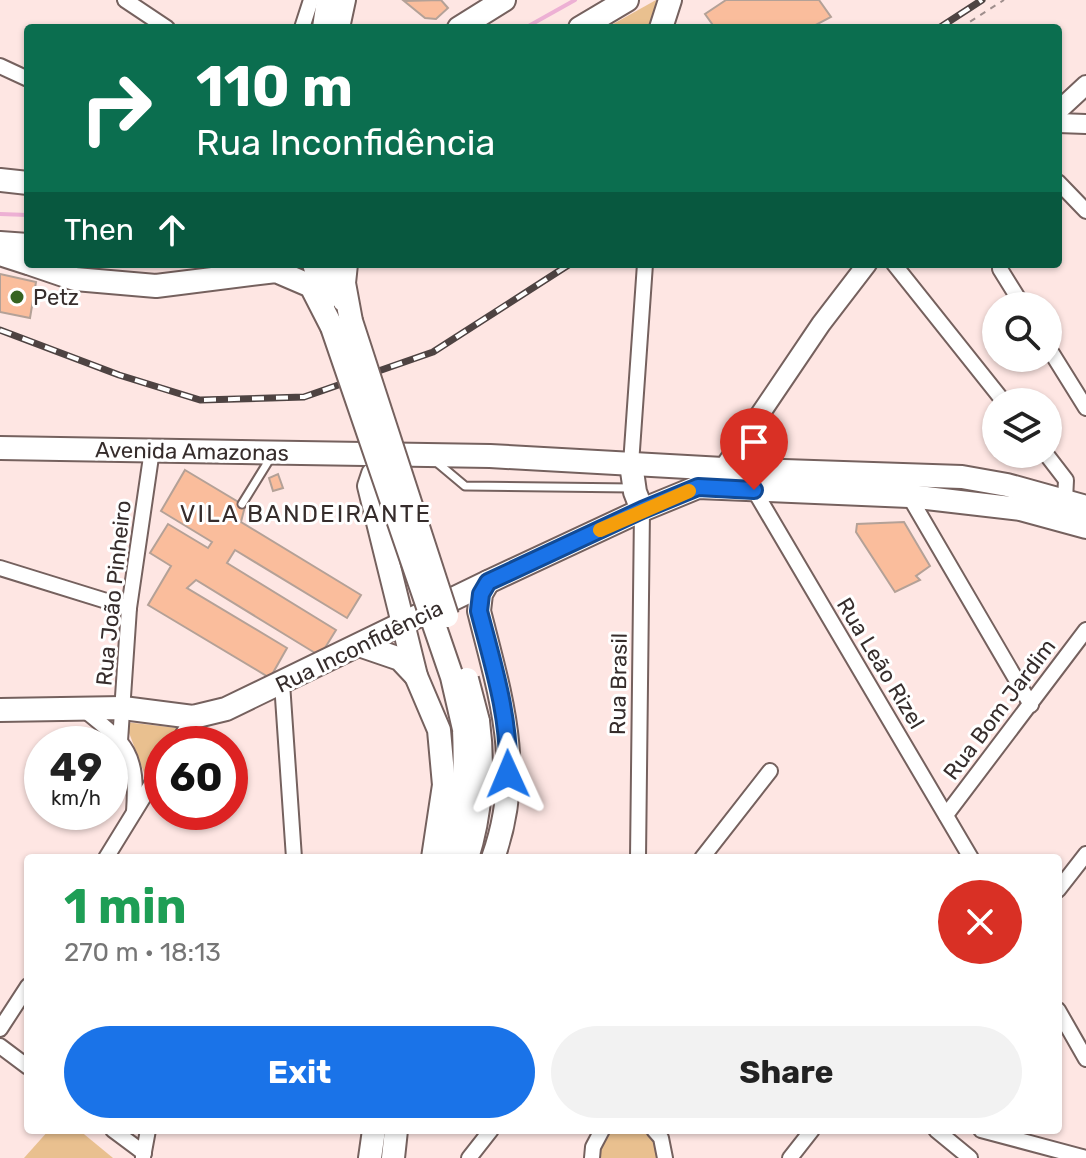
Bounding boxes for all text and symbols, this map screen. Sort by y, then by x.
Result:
text: 110 m [196,54,353,120]
icon: right [64,56,168,160]
text: Rua Inconfidência [196,121,495,164]
icon: ahead [150,208,194,252]
text: Then [64,212,134,248]
place label: Petz [33,284,79,311]
marker: Petz [8,288,26,306]
map controls [982,292,1062,468]
button: search [982,292,1062,372]
button: layers [982,388,1062,468]
pin [720,408,788,490]
icon: arrive [732,420,776,464]
street label: Avenida Amazonas [95,436,289,467]
street label: Rua João Pinheiro [90,499,137,687]
district label: VILA BANDEIRANTE [180,500,432,528]
street label: Rua Leão Rizel [831,593,930,734]
street label: Rua Inconfidência [271,594,447,699]
street label: Rua Brasil [604,633,633,735]
street label: Rua Bom Jardim [938,633,1061,785]
speed limit sign: 60 [144,726,248,830]
position arrow [466,732,550,816]
text: 49 [50,744,102,791]
text: km/h [51,786,101,810]
text: 1 min [64,878,187,935]
button: close [938,880,1022,964]
text: 270 m · 18:13 [64,937,221,968]
button: Exit [64,1026,535,1118]
button: Share [551,1026,1022,1118]

